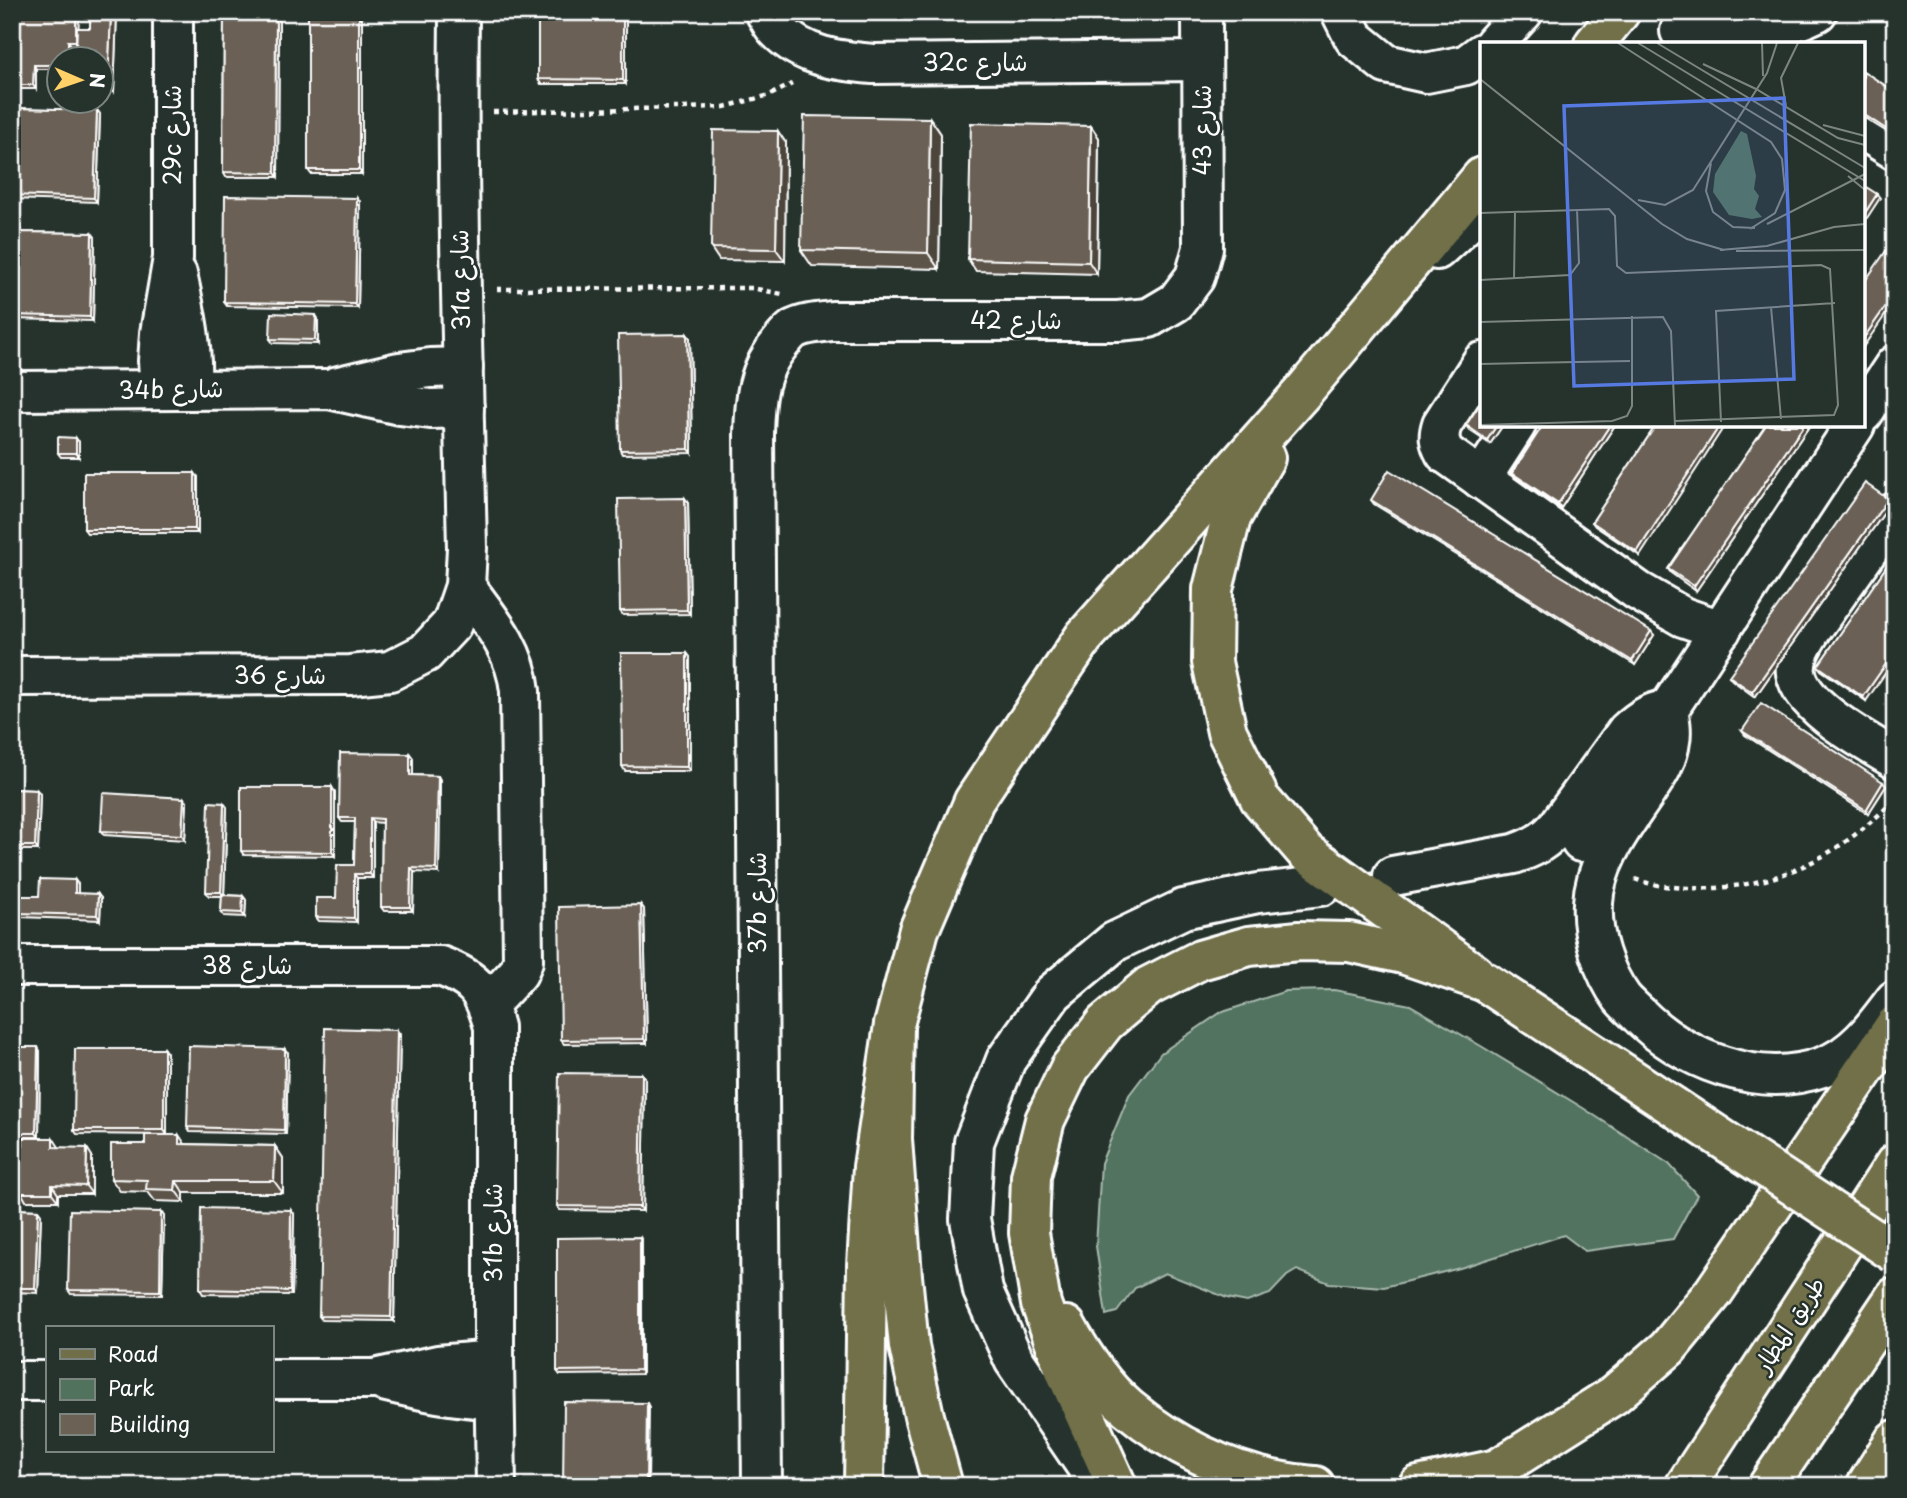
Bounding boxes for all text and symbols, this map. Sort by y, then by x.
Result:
inset map [1480,42,1865,427]
street label: 32c شارع [923,43,1027,80]
north arrow [46,46,116,116]
text: N [84,73,112,89]
street label: 29c شارع [153,85,190,185]
street label: شارع 43 [1183,85,1220,175]
street label: 31a شارع [440,229,479,331]
street label: شارع 42 [970,301,1062,338]
street label: 34b شارع [118,369,224,408]
street label: شارع 36 [234,656,326,693]
street label: 37b شارع [738,852,775,954]
street label: شارع 38 [202,946,292,983]
street label: 31b شارع [474,1183,511,1283]
street label: طريق المطار [1743,1269,1833,1381]
legend [46,1326,273,1452]
text: Road [108,1337,159,1369]
text: Park [108,1371,155,1403]
text: Building [108,1407,190,1439]

